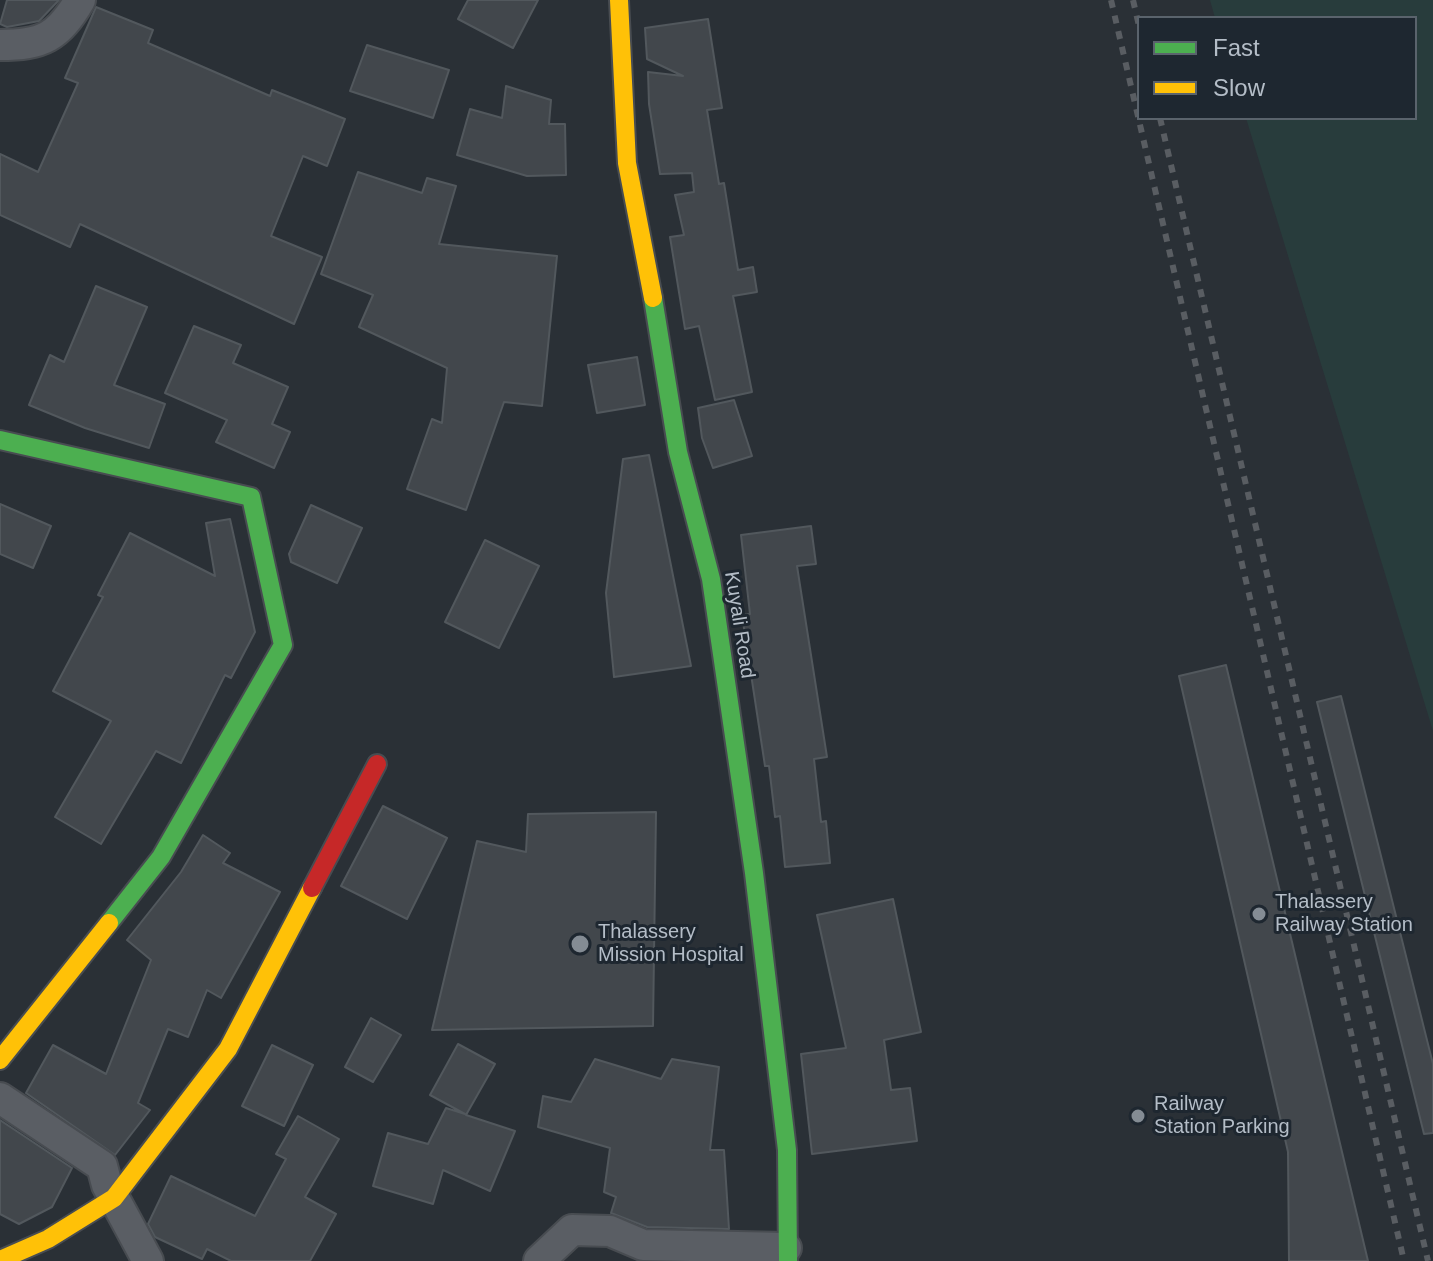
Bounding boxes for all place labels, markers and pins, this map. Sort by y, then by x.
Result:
place label: Thalassery Railway Station [1275,890,1413,937]
marker: Thalassery Railway Station [1250,905,1268,923]
place label: Thalassery Mission Hospital [598,920,744,967]
marker: Thalassery Mission Hospital [569,933,591,955]
place label: Railway Station Parking [1154,1092,1290,1139]
marker: Railway Station Parking [1129,1107,1147,1125]

